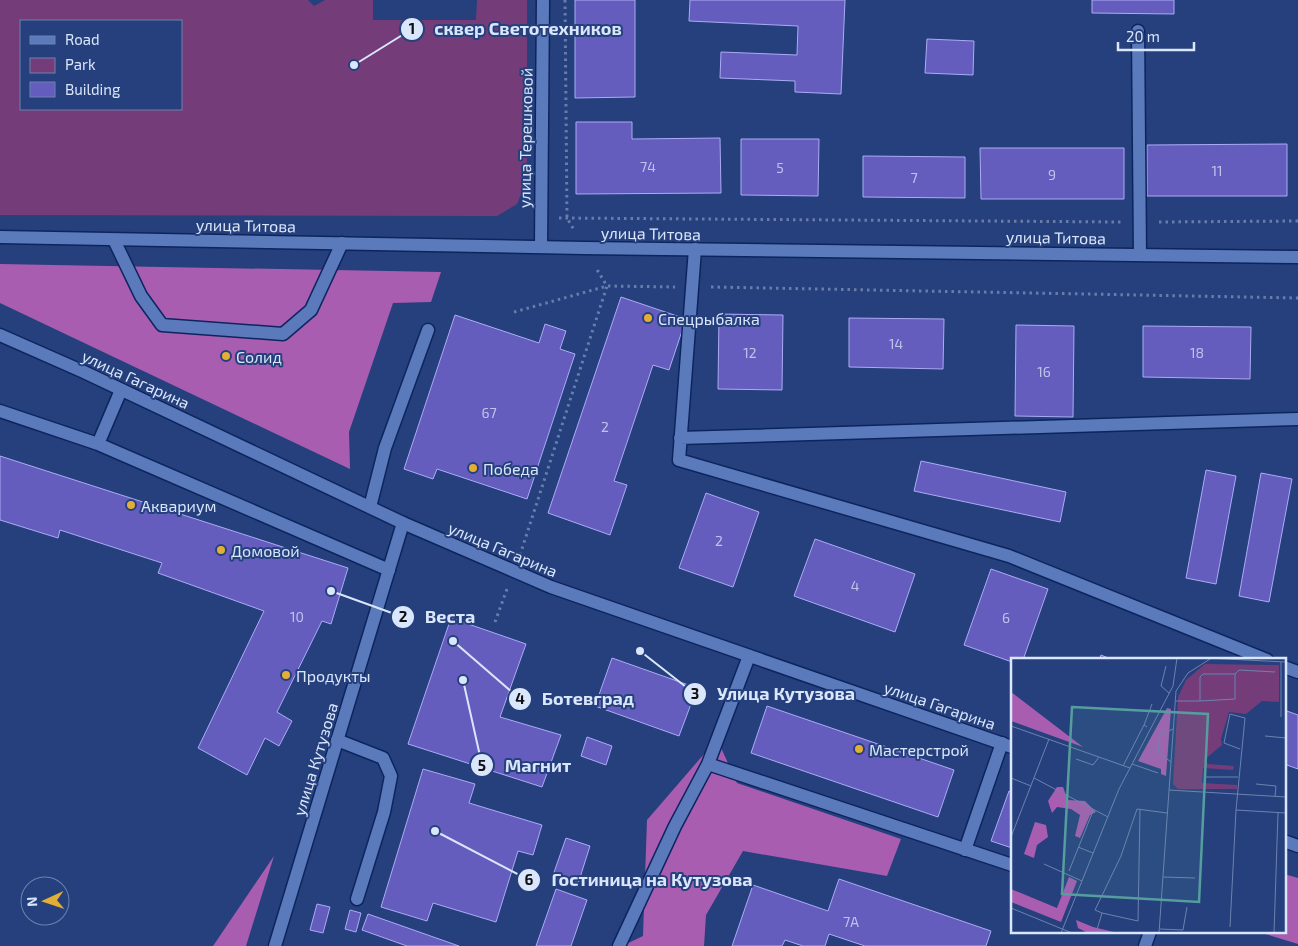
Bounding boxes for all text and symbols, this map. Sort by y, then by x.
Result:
callout: сквер Светотехников [400,12,632,45]
text: сквер Светотехников [434,17,622,39]
text: 1 [409,19,415,37]
legend [20,20,182,110]
scale bar [1118,20,1194,52]
text: 20 m [1126,27,1160,45]
text: Road [65,30,100,48]
text: Park [65,55,96,73]
street label: улица Терешковой [514,68,537,208]
text: Building [65,80,121,98]
house number: 74 [640,158,656,175]
house number: 5 [776,159,784,176]
house number: 11 [1211,162,1223,179]
house number: 9 [1048,166,1056,183]
house number: 7 [910,169,918,186]
street label: улица Титова [196,215,296,236]
street label: улица Титова [601,223,701,244]
street label: улица Титова [1006,227,1106,248]
place label: Спецрыбалка [658,309,760,328]
marker: Спецрыбалка [642,312,654,324]
house number: 14 [889,335,903,352]
house number: 12 [743,344,757,361]
house number: 18 [1190,344,1204,361]
street label: улица Гагарина [79,346,193,413]
place label: Солид [236,347,282,366]
marker: Солид [220,350,232,362]
house number: 16 [1037,363,1051,380]
house number: 67 [481,404,497,421]
house number: 2 [601,418,609,435]
place label: Победа [483,459,539,478]
marker: Победа [467,462,479,474]
place label: Аквариум [141,496,216,516]
marker: Аквариум [125,499,137,511]
street label: улица Гагарина [445,517,560,581]
house number: 2 [715,532,723,549]
place label: Домовой [231,541,300,560]
marker: Домовой [215,544,227,556]
house number: 4 [851,577,859,594]
callout: Веста [390,600,486,633]
text: Веста [425,605,475,627]
text: 2 [399,607,408,625]
house number: 10 [290,608,304,625]
house number: 6 [1002,609,1010,626]
inset map [1011,658,1286,934]
place label: Продукты [296,666,371,686]
marker: Продукты [280,669,292,681]
callout: Улица Кутузова [682,677,866,710]
street label: улица Гагарина [881,677,998,734]
callout: Ботевград [507,682,645,715]
text: Улица Кутузова [717,682,855,704]
text: 3 [691,684,699,702]
text: Ботевград [542,687,634,709]
text: 4 [515,689,525,707]
street label: улица Кутузова [289,700,342,818]
place label: Мастерстрой [869,740,969,759]
marker: Мастерстрой [853,743,865,755]
callout: Магнит [470,749,581,782]
text: Магнит [505,754,571,776]
text: 5 [478,756,486,774]
callout: Гостиница на Кутузова [516,863,763,896]
text: Гостиница на Кутузова [551,868,753,890]
text: 6 [525,870,534,888]
north arrow [20,876,70,926]
text: N [23,896,40,907]
house number: 7А [843,913,859,930]

